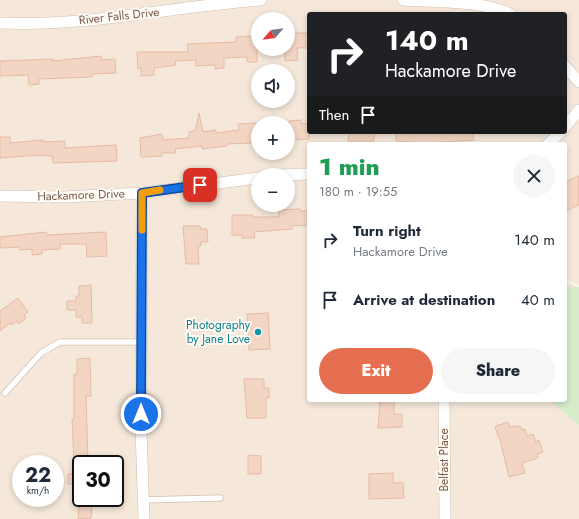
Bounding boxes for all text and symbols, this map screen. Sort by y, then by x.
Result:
street label: River Falls Drive [78,3,160,29]
north arrow [251,12,295,56]
map controls [251,12,295,212]
text: 140 m [385,20,469,61]
icon: right [319,28,371,80]
text: Hackamore Drive [385,58,516,84]
button: sound [251,64,295,108]
text: Then [319,104,349,126]
icon: arrive [357,104,379,126]
button: + [251,116,295,160]
text: 1 min [319,149,380,184]
button: close [513,155,555,197]
pin [183,168,217,202]
button: − [251,168,295,212]
icon: arrive [189,174,211,196]
text: 180 m · 19:55 [319,182,397,201]
street label: Hackamore Drive [37,184,125,206]
text: Turn right [353,220,421,242]
icon: right [319,229,341,251]
text: 140 m [514,229,555,251]
text: Hackamore Drive [353,242,448,261]
icon: arrive [319,289,341,311]
text: Arrive at destination [353,289,495,311]
text: 40 m [521,289,555,311]
place label: Photography by Jane Love [186,316,251,348]
marker: Photography by Jane Love [253,327,263,337]
button: Exit [319,348,433,394]
button: Share [441,348,555,394]
position arrow [120,393,162,435]
street label: Belfast Place [435,428,453,492]
speed limit sign: 30 [72,455,124,507]
text: 22 [25,461,51,490]
text: km/h [27,483,49,498]

